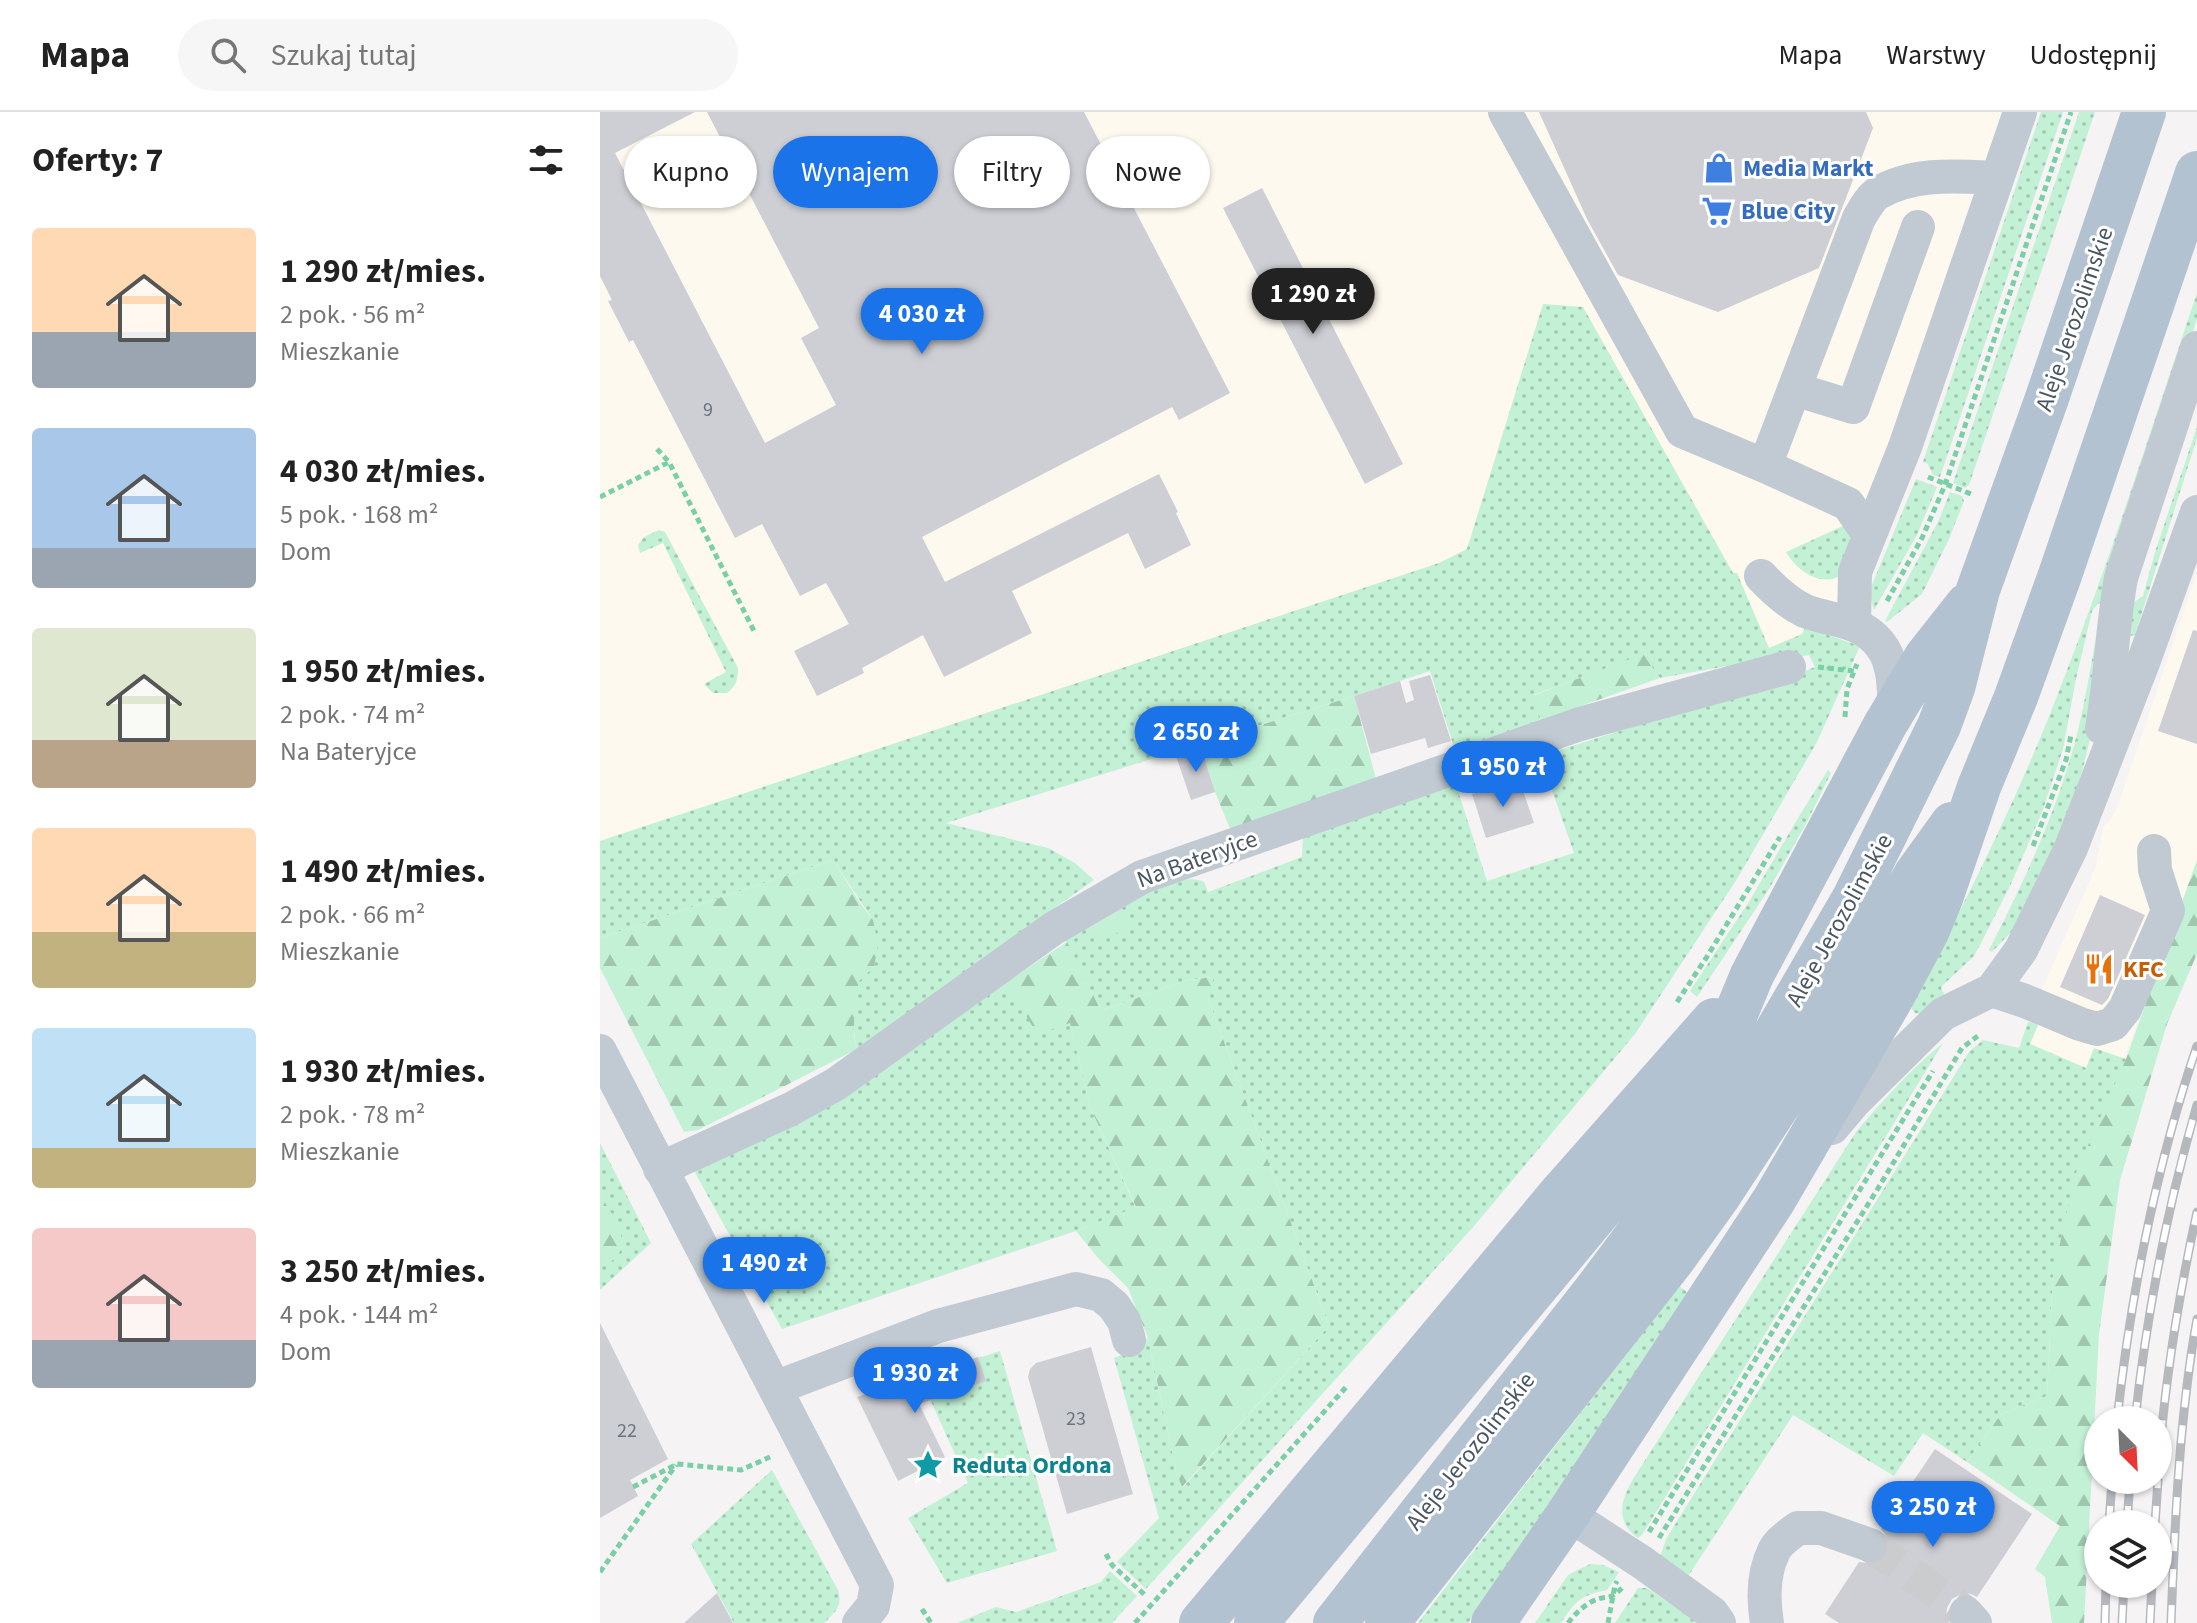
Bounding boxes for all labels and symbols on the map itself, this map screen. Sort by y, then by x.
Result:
shop icon: Media Markt [1702,151,1736,185]
place label: Media Markt [1743,151,1874,186]
supermarket icon: Blue City [1700,194,1734,228]
place label: Blue City [1741,194,1836,229]
street label: Aleje Jerozolimskie [2027,222,2122,416]
pin: 1 290 zł [1230,268,1396,336]
pin: 4 030 zł [839,288,1005,356]
house number: 9 [703,396,713,424]
pin: 2 650 zł [1113,706,1279,774]
pin: 1 950 zł [1420,741,1586,809]
street label: Na Bateryjce [1132,821,1262,897]
street label: Aleje Jerozolimskie [1777,827,1901,1013]
restaurant icon: KFC [2082,952,2116,986]
place label: KFC [2123,952,2164,987]
pin: 1 490 zł [681,1237,847,1305]
pin: 1 930 zł [832,1347,998,1415]
street label: Aleje Jerozolimskie [1397,1365,1543,1538]
house number: 23 [1066,1405,1086,1433]
north arrow [2084,1406,2172,1494]
house number: 22 [617,1417,637,1445]
place icon: Reduta Ordona [911,1448,945,1482]
place label: Reduta Ordona [952,1448,1112,1483]
pin: 3 250 zł [1850,1481,2016,1549]

